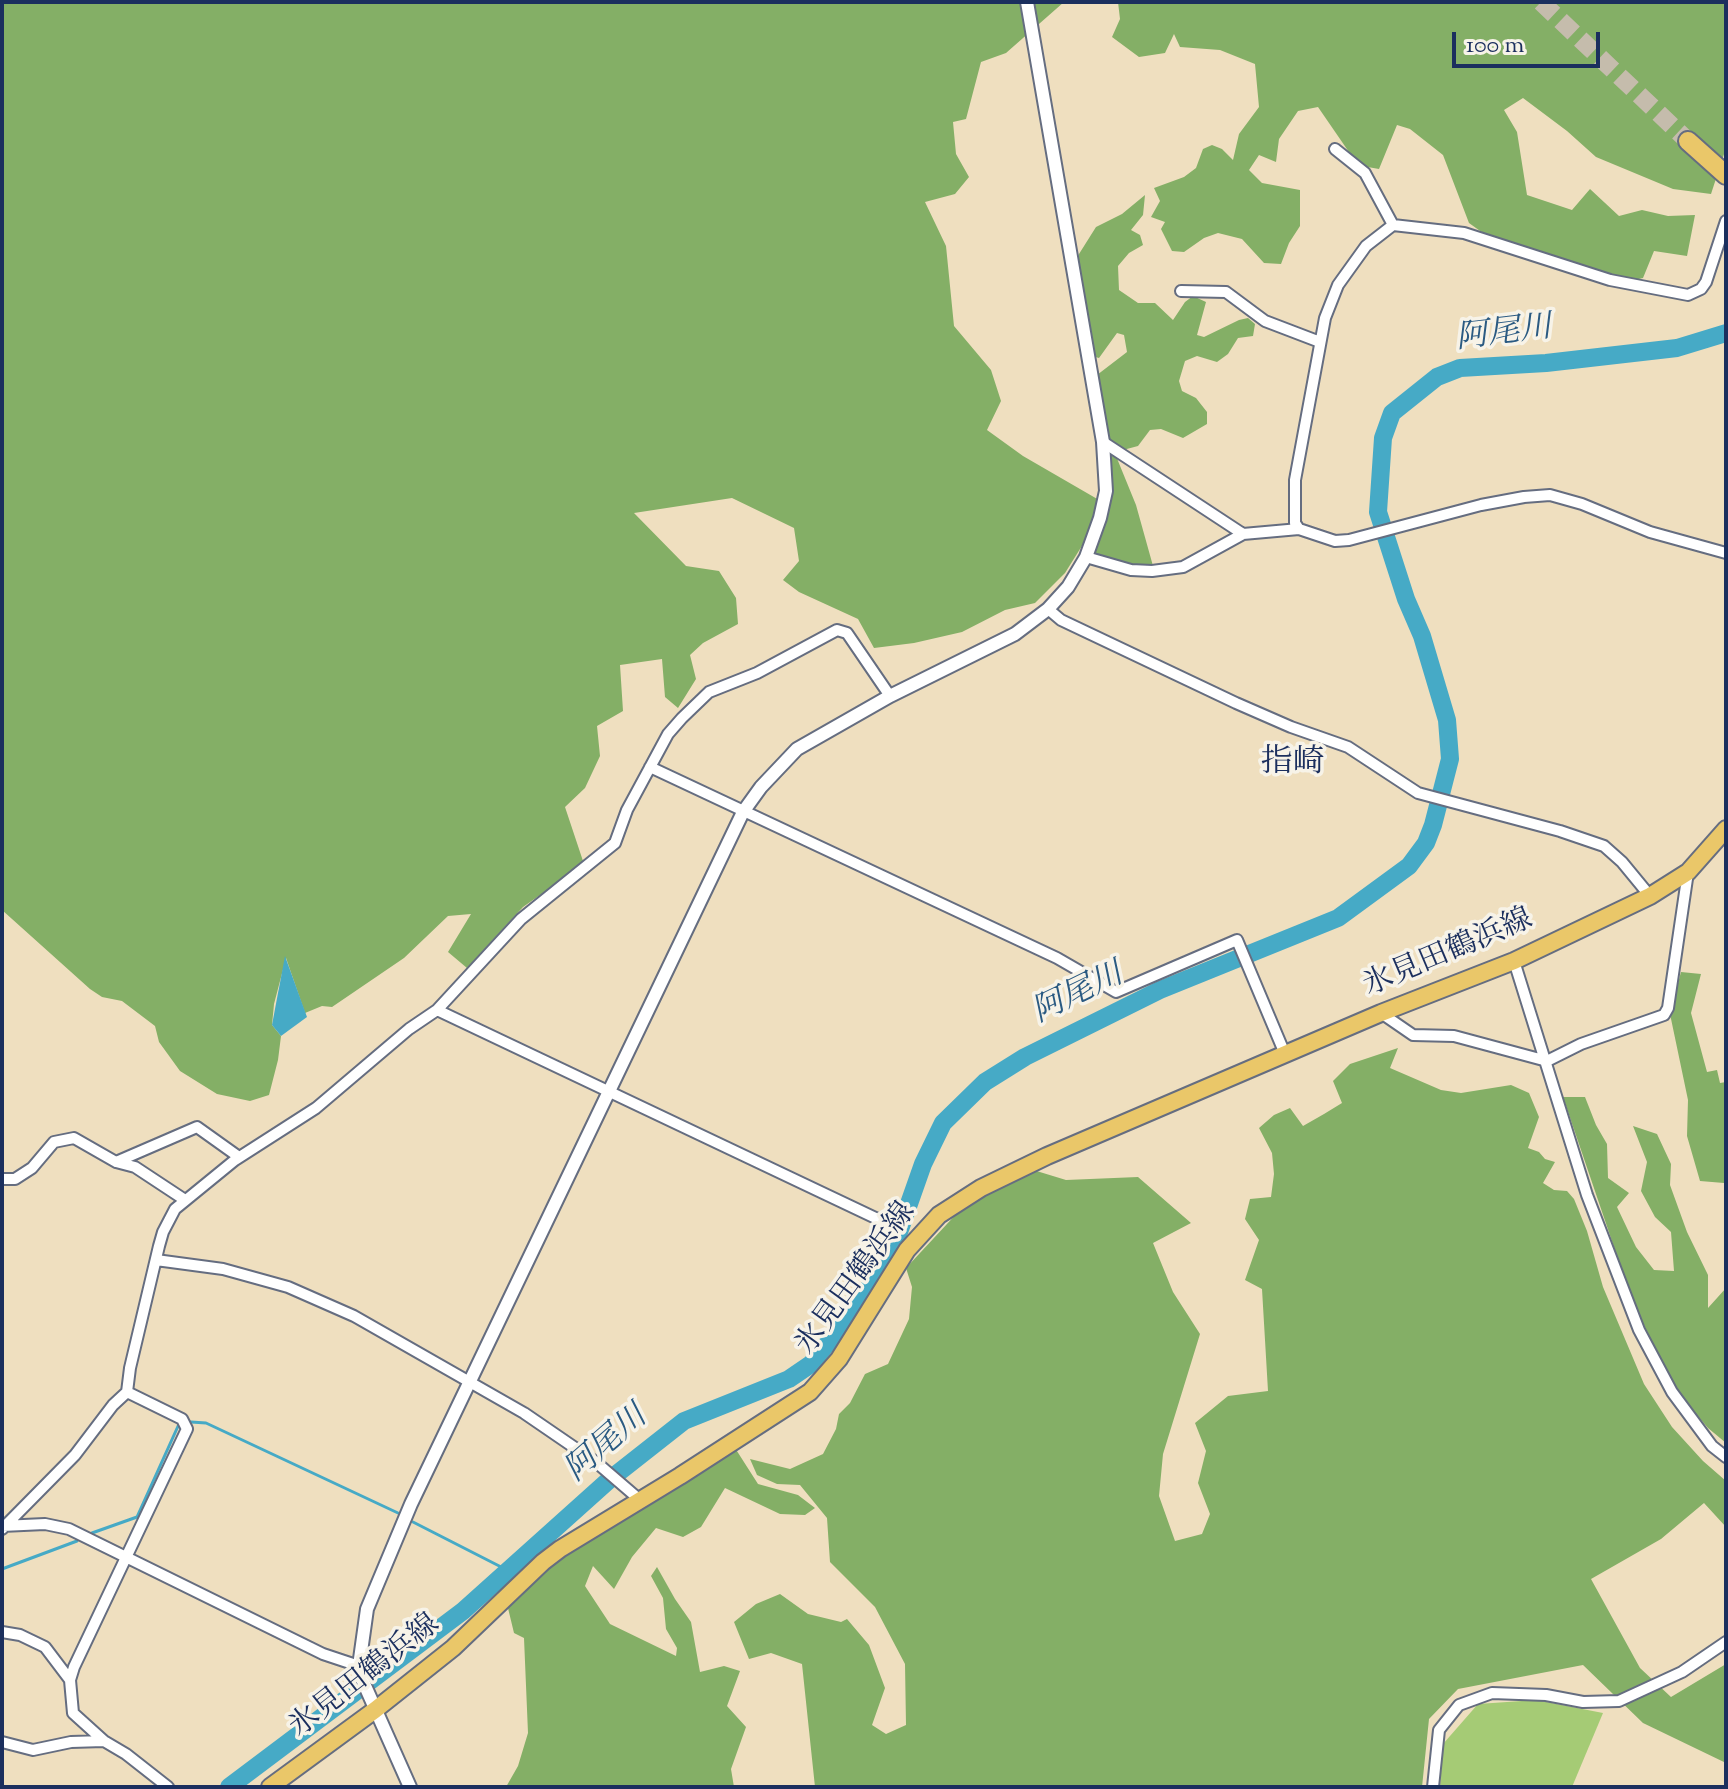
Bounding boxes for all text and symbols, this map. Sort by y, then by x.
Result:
scale bar [1456,16,1604,66]
text: 100 m [1466,29,1524,63]
water label: 阿尾川 [1454,311,1554,361]
district label: 指崎 [1261,747,1325,785]
street label: 氷見田鶴浜線 [1359,903,1539,1007]
water label: 阿尾川 [1027,958,1131,1034]
street label: 氷見田鶴浜線 [791,1197,925,1363]
water label: 阿尾川 [559,1400,657,1492]
street label: 氷見田鶴浜線 [284,1608,448,1748]

